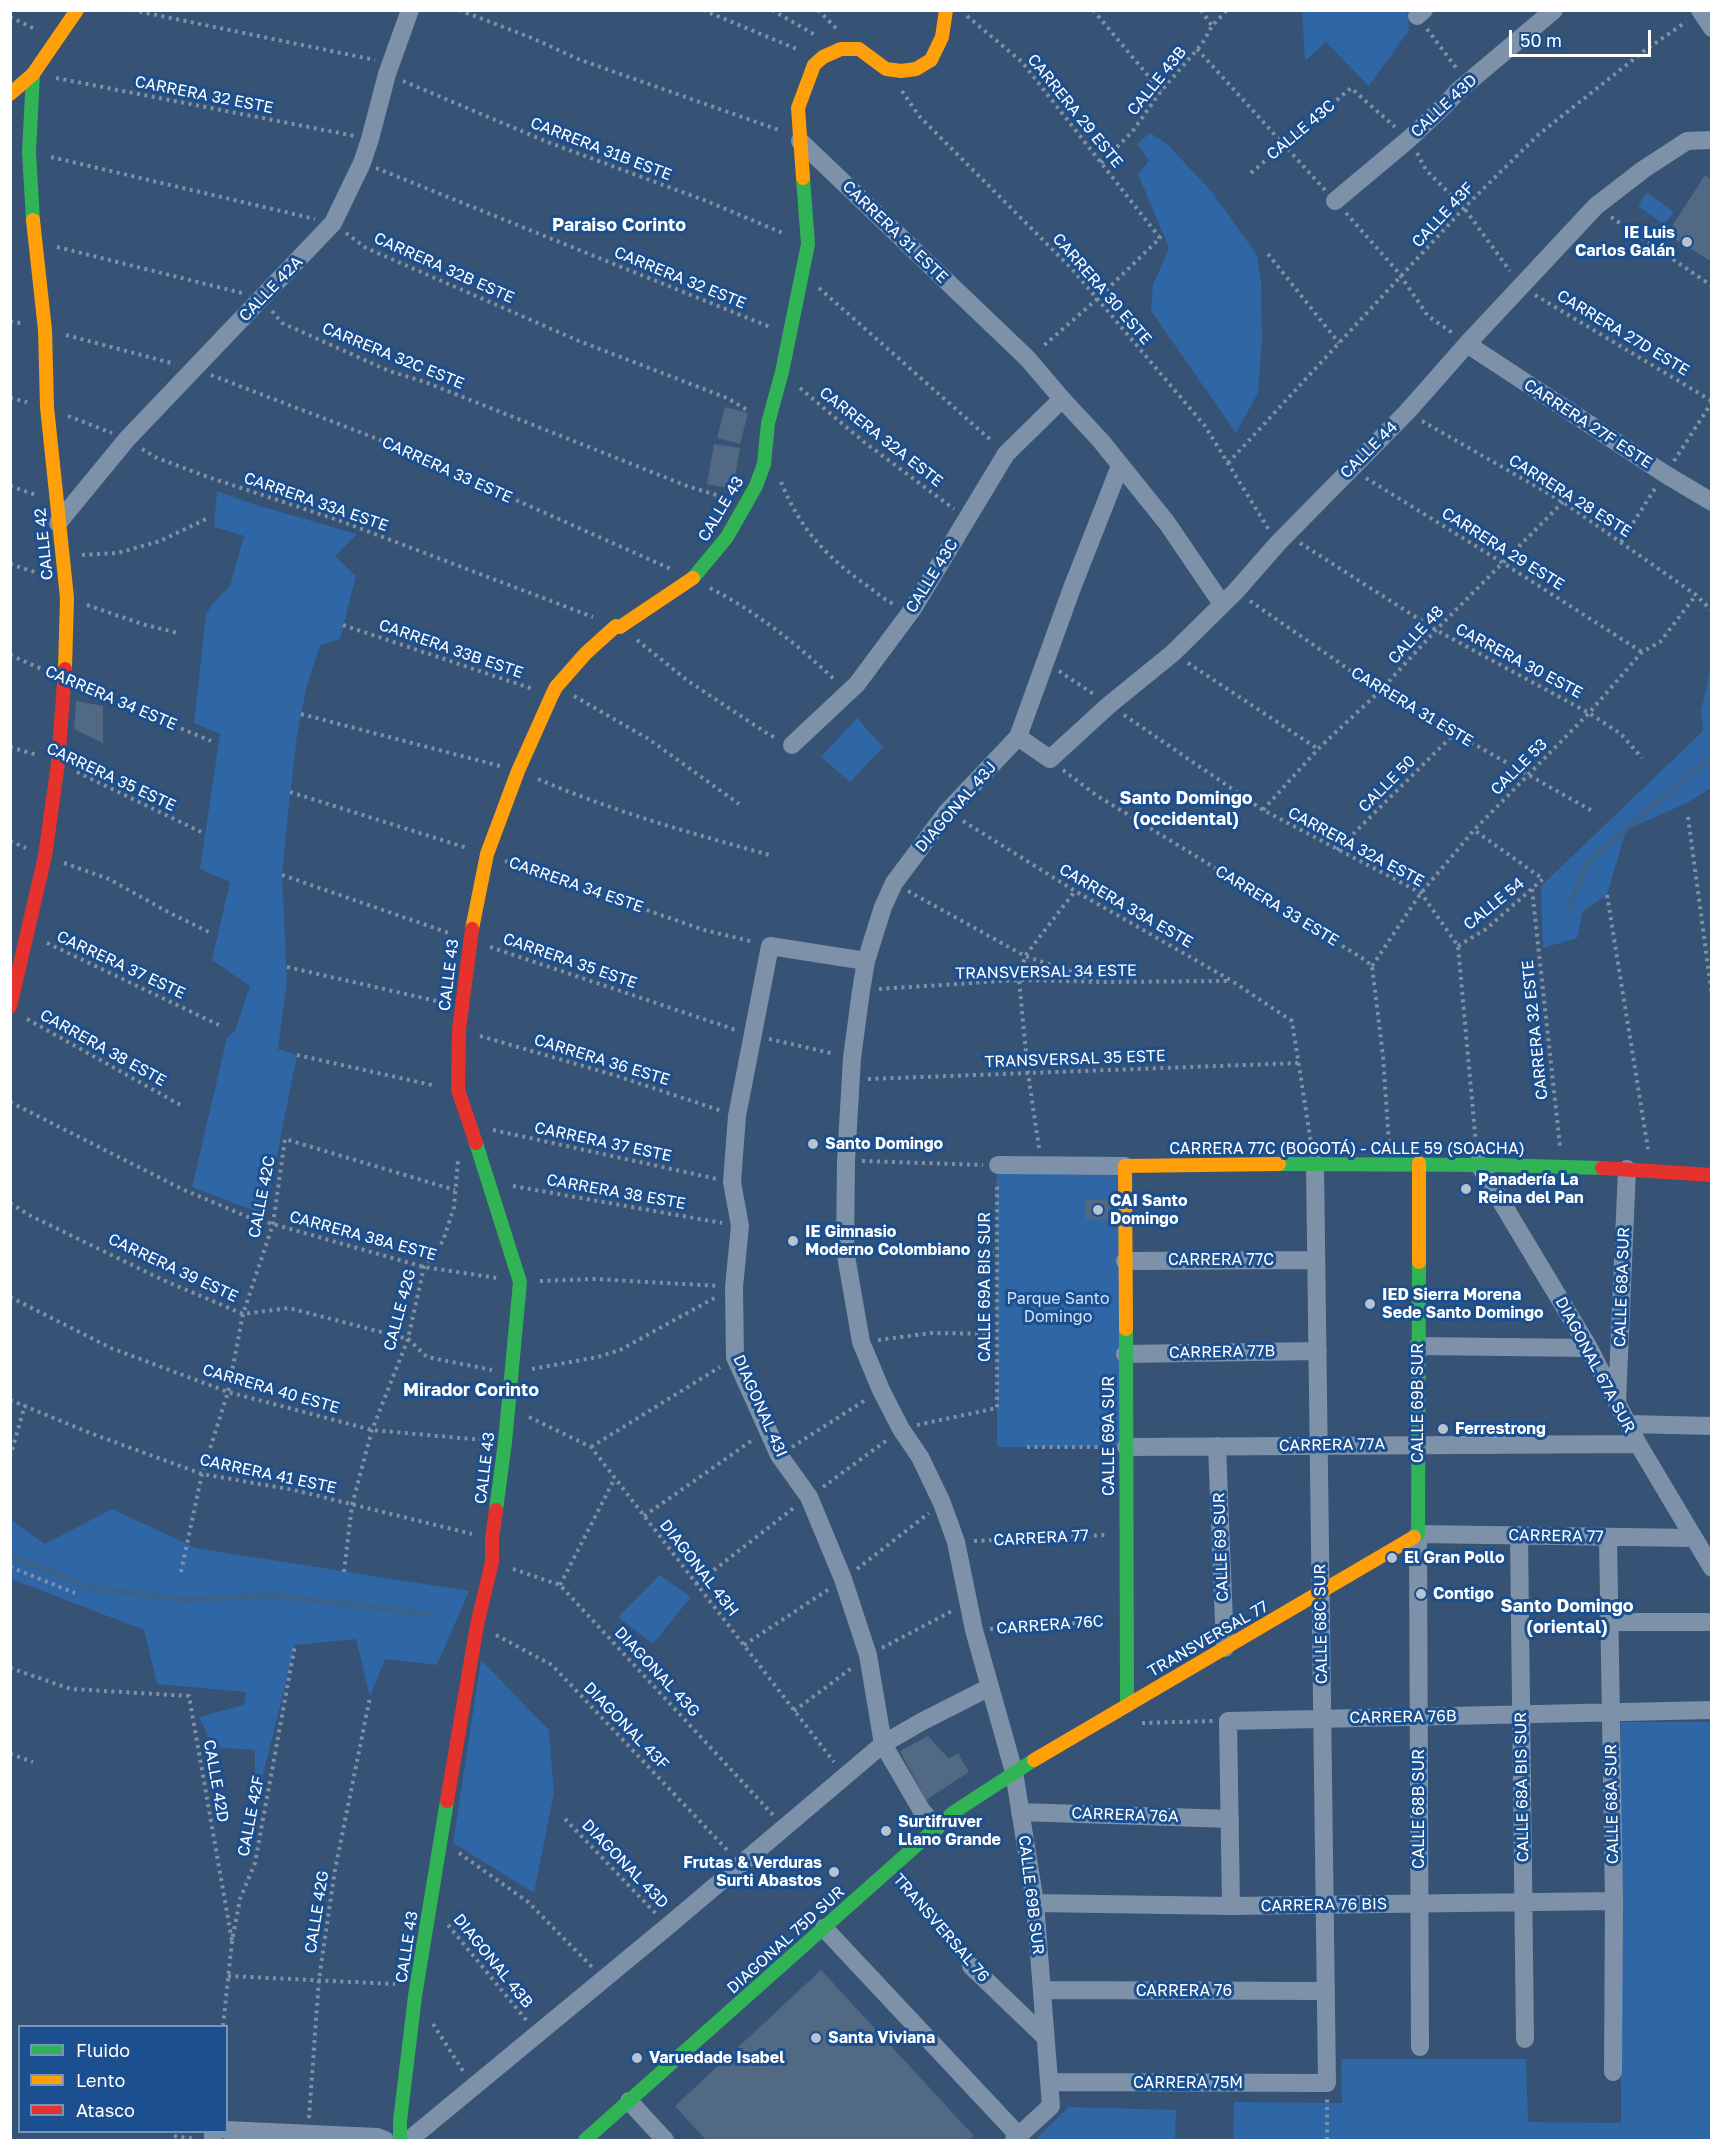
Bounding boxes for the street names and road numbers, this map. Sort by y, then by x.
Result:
street label: CALLE 43B [1123,43,1191,119]
street label: CARRERA 29 ESTE [1023,50,1127,172]
street label: CALLE 43D [1407,70,1481,142]
street label: CARRERA 32 ESTE [133,72,275,118]
street label: CALLE 43C [1263,96,1339,164]
street label: CARRERA 31B ESTE [528,113,674,185]
street label: CARRERA 31 ESTE [838,177,952,287]
street label: CALLE 43F [1408,178,1478,252]
street label: CARRERA 32B ESTE [371,228,517,308]
street label: CARRERA 30 ESTE [1048,229,1156,349]
street label: CARRERA 32 ESTE [611,243,749,313]
street label: CALLE 42A [235,252,307,326]
street label: CARRERA 27D ESTE [1553,286,1693,380]
street label: CARRERA 32C ESTE [319,319,467,393]
street label: CARRERA 27F ESTE [1520,375,1656,473]
street label: CARRERA 32A ESTE [815,383,947,491]
street label: CALLE 44 [1336,417,1402,483]
street label: CARRERA 33 ESTE [379,433,515,507]
street label: CARRERA 28 ESTE [1505,451,1635,541]
street label: CARRERA 33A ESTE [241,468,391,536]
street label: CALLE 43 [694,473,748,545]
street label: CARRERA 29 ESTE [1438,504,1568,594]
street label: CALLE 42 [31,507,57,581]
street label: CALLE 43C [902,536,962,616]
street label: CALLE 48 [1384,602,1448,668]
street label: CARRERA 33B ESTE [376,615,526,683]
street label: CARRERA 30 ESTE [1452,619,1586,703]
street label: CARRERA 34 ESTE [42,662,180,734]
street label: CARRERA 31 ESTE [1347,663,1477,751]
street label: CALLE 53 [1487,735,1551,799]
street label: CARRERA 35 ESTE [43,739,179,815]
street label: CALLE 50 [1355,752,1419,816]
street label: DIAGONAL 43J [911,758,1001,856]
street label: CARRERA 32A ESTE [1285,803,1427,891]
street label: CARRERA 34 ESTE [506,853,646,917]
street label: CARRERA 33A ESTE [1056,860,1196,952]
street label: CARRERA 33 ESTE [1212,862,1342,950]
street label: CALLE 54 [1460,874,1528,934]
street label: CARRERA 37 ESTE [54,927,188,1003]
street label: CARRERA 35 ESTE [500,929,640,993]
street label: CALLE 43 [435,938,463,1012]
street label: CARRERA 32 ESTE [1518,959,1552,1101]
street label: TRANSVERSAL 34 ESTE [955,961,1137,983]
street label: CARRERA 38 ESTE [37,1005,169,1091]
street label: CARRERA 36 ESTE [532,1030,672,1090]
street label: TRANSVERSAL 35 ESTE [984,1046,1166,1072]
street label: CARRERA 37 ESTE [533,1118,673,1166]
street label: CARRERA 77C (BOGOTÁ) - CALLE 59 (SOACHA) [1169,1139,1525,1159]
street label: CALLE 42C [245,1154,279,1240]
street label: CARRERA 38 ESTE [545,1170,687,1214]
street label: CARRERA 38A ESTE [287,1207,439,1265]
street label: CALLE 69A BIS SUR [975,1212,995,1362]
street label: CALLE 68A SUR [1610,1227,1634,1347]
street label: CARRERA 39 ESTE [105,1230,241,1306]
street label: CARRERA 77C [1168,1250,1274,1270]
street label: CALLE 42G [380,1267,420,1353]
street label: DIAGONAL 67A SUR [1551,1294,1639,1436]
street label: CARRERA 77B [1169,1341,1275,1363]
street label: CALLE 69B SUR [1408,1343,1428,1463]
street label: DIAGONAL 43I [729,1352,791,1460]
street label: CARRERA 40 ESTE [200,1360,342,1418]
street label: CALLE 69A SUR [1099,1376,1119,1496]
street label: CALLE 43 [471,1431,499,1505]
street label: CARRERA 77A [1279,1434,1385,1456]
street label: CARRERA 41 ESTE [198,1450,338,1498]
street label: CALLE 69 SUR [1209,1492,1233,1602]
street label: DIAGONAL 43H [655,1516,743,1620]
street label: CARRERA 77 [993,1526,1089,1550]
street label: CARRERA 77 [1508,1526,1604,1546]
street label: CALLE 68C SUR [1310,1564,1332,1684]
street label: TRANSVERSAL 77 [1144,1597,1272,1681]
street label: CARRERA 76C [996,1612,1104,1638]
street label: DIAGONAL 43G [610,1623,704,1721]
street label: DIAGONAL 43F [579,1678,673,1774]
street label: CARRERA 76B [1349,1706,1457,1728]
street label: CALLE 68A BIS SUR [1511,1712,1533,1862]
street label: CALLE 42D [199,1738,233,1824]
street label: CALLE 68A SUR [1601,1744,1623,1864]
street label: CALLE 68B SUR [1409,1749,1429,1869]
street label: CALLE 42F [234,1774,268,1858]
street label: CARRERA 76A [1071,1804,1179,1826]
street label: DIAGONAL 43D [578,1816,672,1912]
street label: CALLE 69B SUR [1014,1834,1048,1956]
street label: CALLE 42G [301,1869,333,1955]
street label: TRANSVERSAL 76 [889,1870,993,1986]
street label: DIAGONAL 75D SUR [723,1882,849,1998]
street label: CARRERA 76 BIS [1261,1894,1387,1916]
street label: CALLE 43 [392,1910,422,1984]
street label: DIAGONAL 43B [449,1910,537,2012]
street label: CARRERA 76 [1136,1981,1232,2001]
street label: CARRERA 75M [1133,2073,1243,2093]

